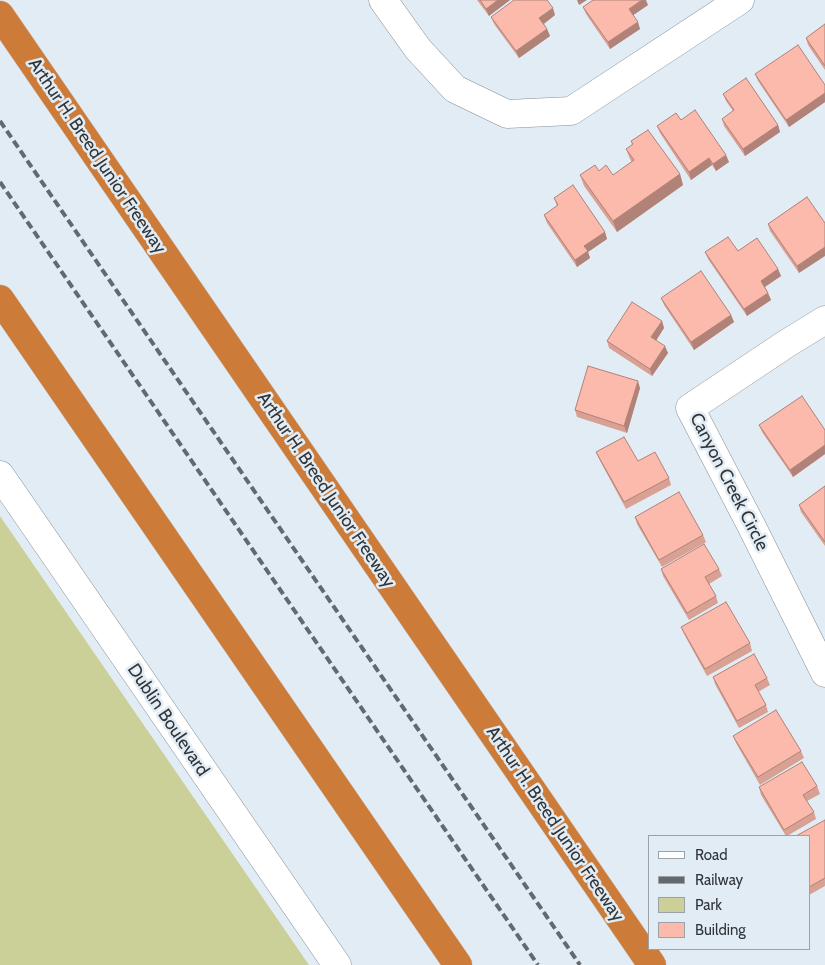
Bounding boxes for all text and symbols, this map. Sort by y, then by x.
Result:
street label: Arthur H. Breed Junior Freeway [23,54,171,258]
street label: Arthur H. Breed Junior Freeway [252,388,400,592]
street label: Canyon Creek Circle [685,409,773,555]
street label: Dublin Boulevard [122,660,214,780]
street label: Arthur H. Breed Junior Freeway [481,722,629,926]
legend [648,835,810,950]
text: Road [695,846,728,864]
text: Railway [695,871,743,889]
text: Park [695,896,722,914]
text: Building [695,921,746,939]

